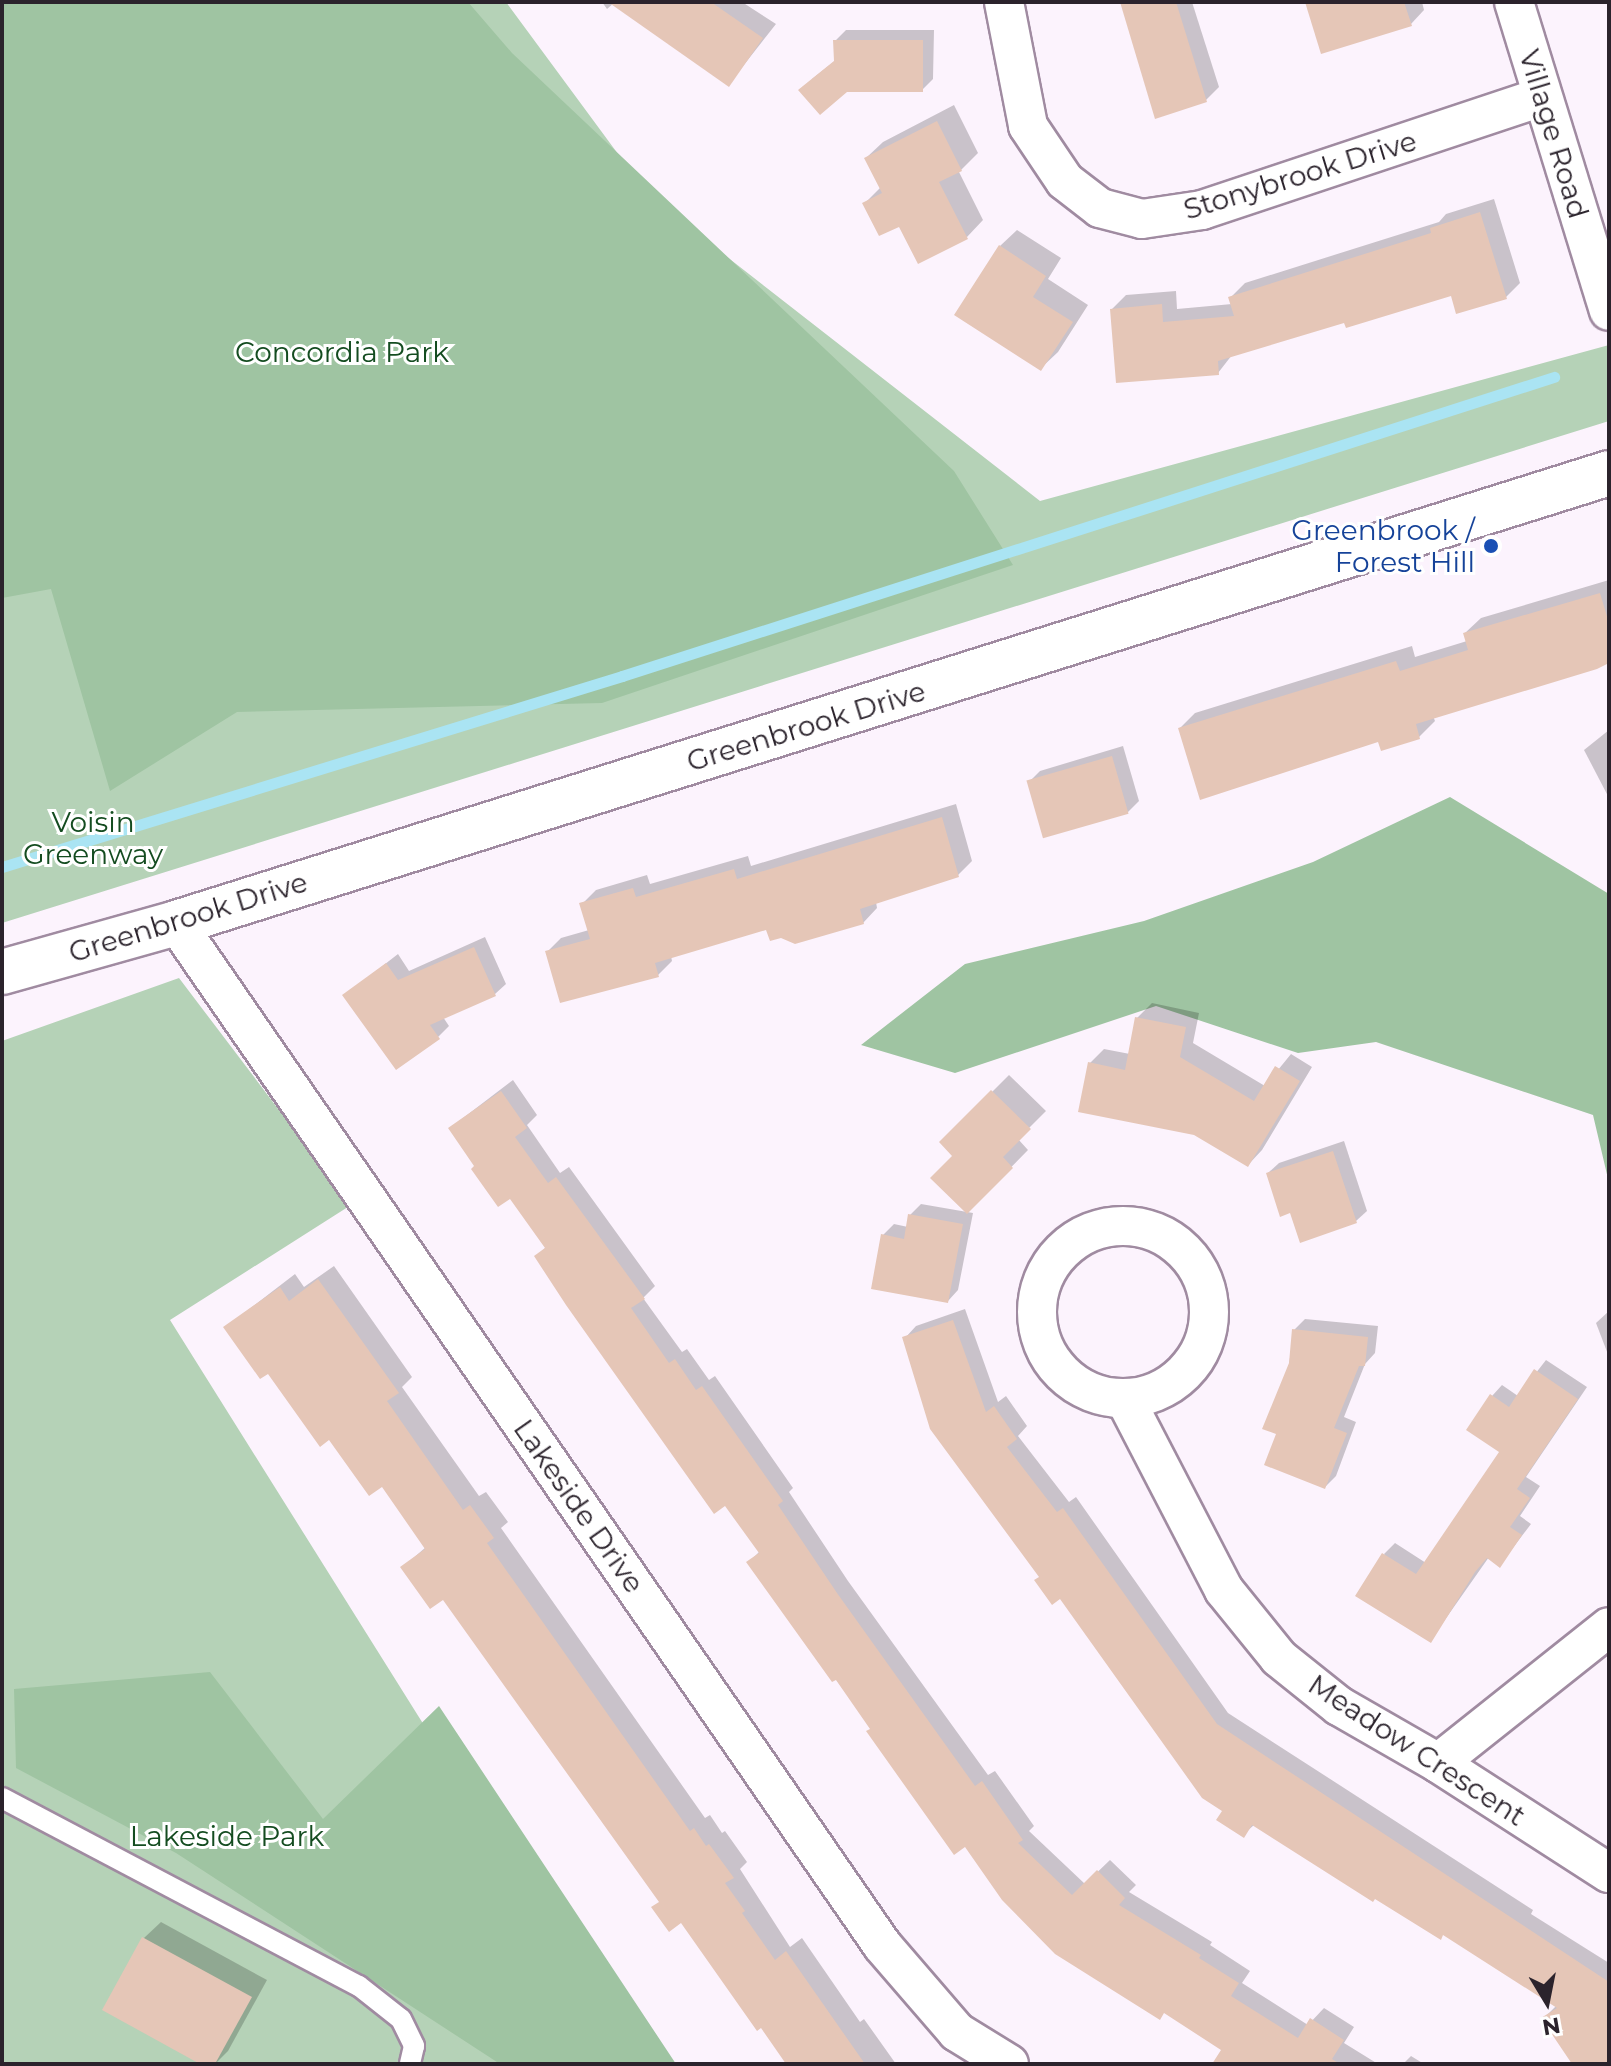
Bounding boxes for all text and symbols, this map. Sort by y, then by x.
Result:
street label: Village Road [1512,46,1596,222]
street label: Stonybrook Drive [1180,124,1420,226]
park label: Concordia Park [235,335,449,369]
place label: Greenbrook / Forest Hill [1291,513,1475,579]
marker: Greenbrook / Forest Hill [1482,537,1500,555]
street label: Greenbrook Drive [683,674,929,778]
park label: Voisin Greenway [23,805,163,871]
street label: Greenbrook Drive [65,865,311,969]
street label: Lakeside Drive [507,1413,651,1599]
street label: Meadow Crescent [1302,1667,1532,1833]
park label: Lakeside Park [130,1819,324,1853]
north arrow [1507,1962,1587,2042]
text: N [1540,2011,1562,2041]

